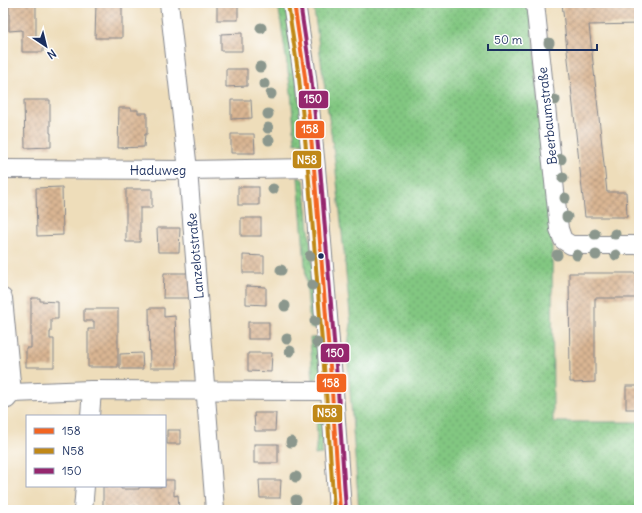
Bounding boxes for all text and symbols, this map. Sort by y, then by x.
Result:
north arrow [26,26,66,66]
scale bar [488,26,597,52]
text: 50 m [494,32,523,47]
text: N [45,46,59,62]
street label: Beerbaumstraße [534,66,561,166]
line badge: 150 [298,90,329,109]
text: 150 [304,92,322,106]
line badge: 158 [295,120,325,139]
text: 158 [301,122,319,136]
line badge: N58 [292,150,322,169]
text: N58 [297,153,317,167]
street label: Haduweg [130,162,186,179]
street label: Lanzelotstraße [183,212,208,300]
unlabelled marker [316,251,326,261]
line badge: 150 [320,343,350,363]
text: 150 [326,346,344,360]
line badge: 158 [316,373,347,393]
text: 158 [322,376,340,390]
line badge: N58 [312,404,343,423]
text: N58 [317,406,337,420]
legend [26,415,166,487]
text: 158 [62,423,81,438]
text: N58 [62,443,84,458]
text: 150 [62,463,82,478]

